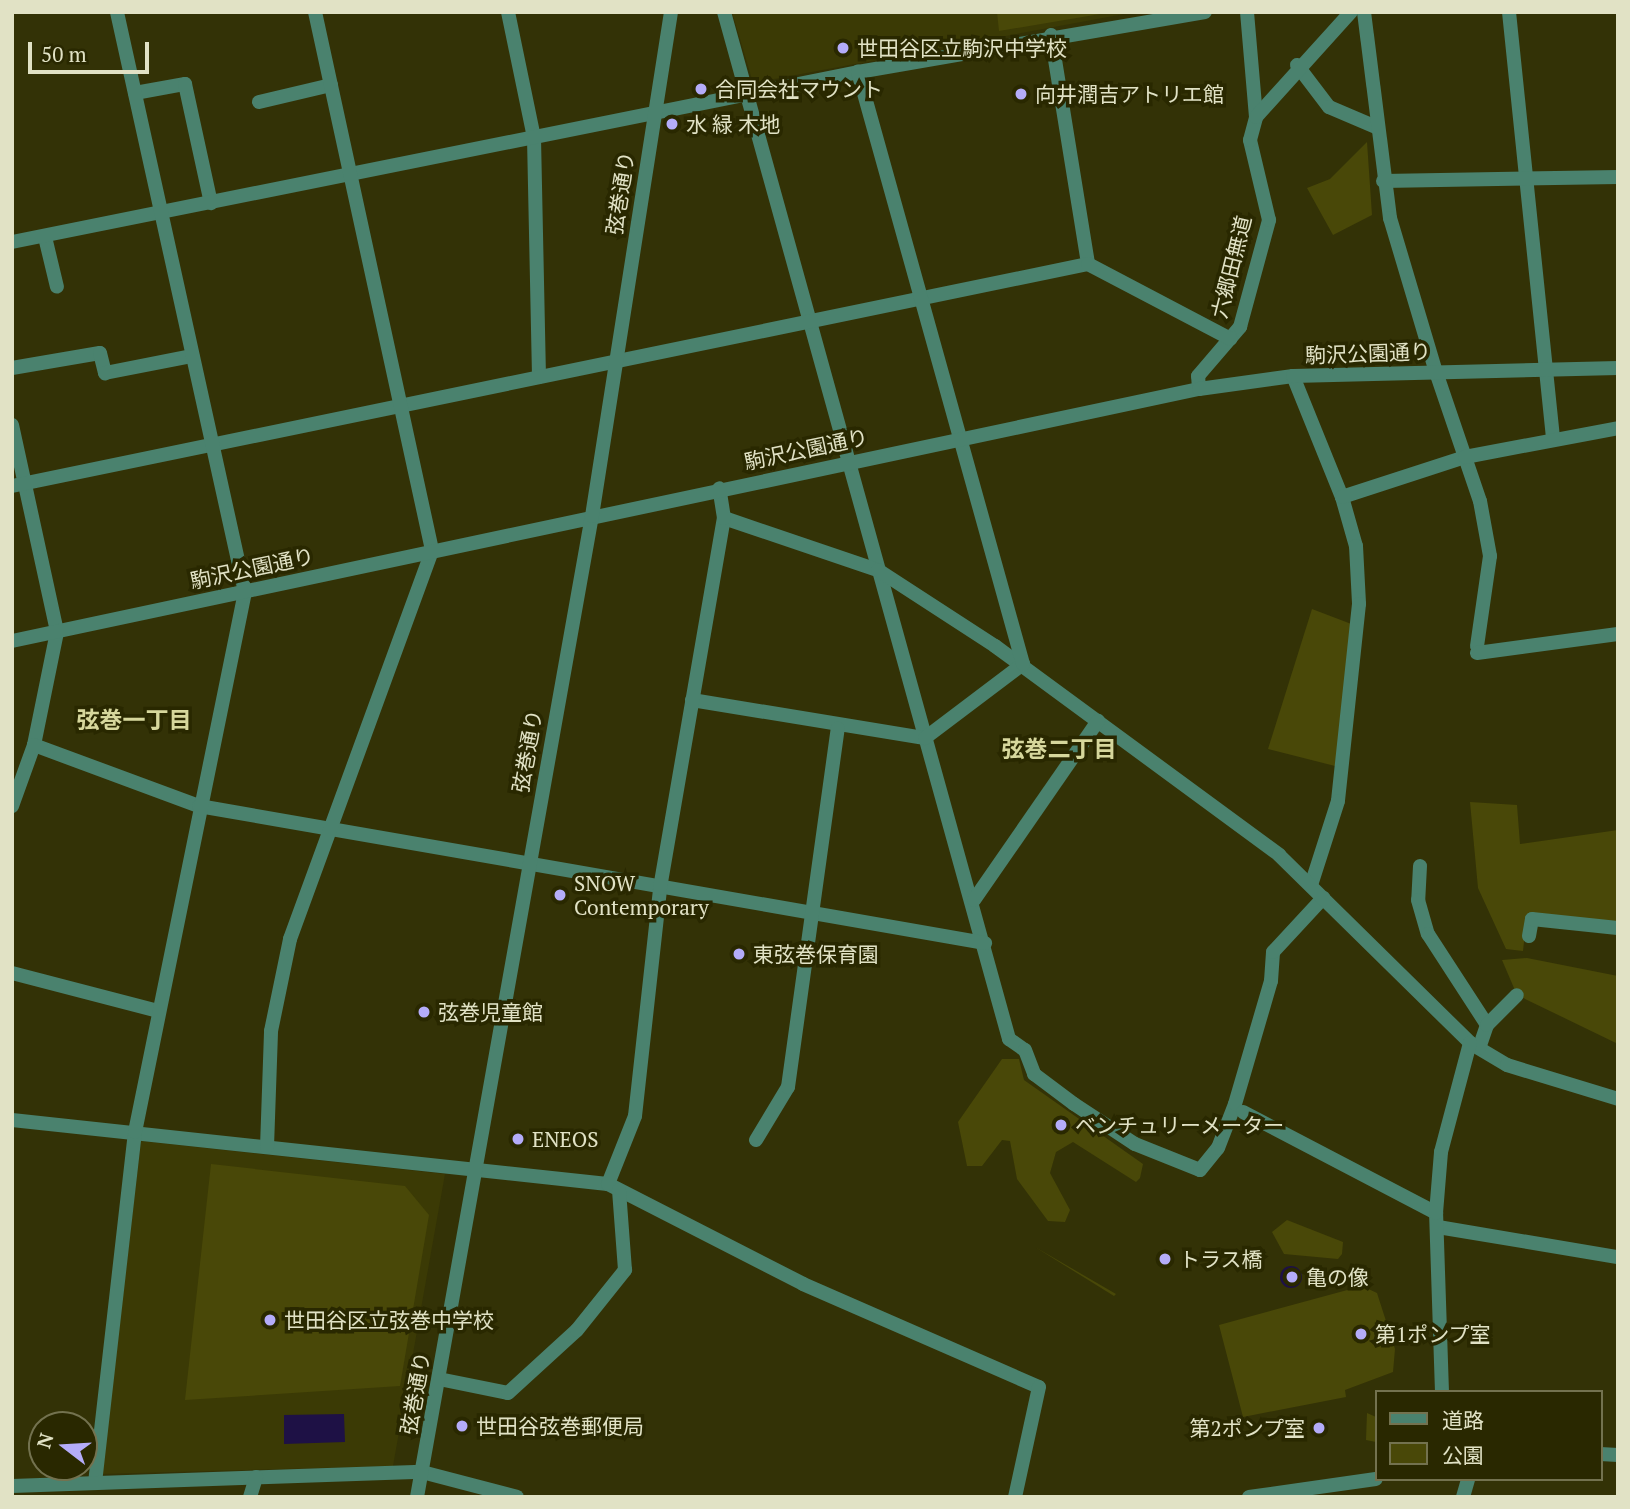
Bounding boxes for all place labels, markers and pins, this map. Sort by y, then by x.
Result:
place label: 世田谷区立駒沢中学校 [857,35,1067,61]
marker: 世田谷区立駒沢中学校 [835,40,851,56]
place label: 合同会社マウント [715,76,883,102]
marker: 合同会社マウント [693,81,709,97]
place label: 向井潤吉アトリエ館 [1035,81,1224,107]
marker: 向井潤吉アトリエ館 [1013,86,1029,102]
place label: 水 緑 木地 [686,111,780,137]
marker: 水 緑 木地 [664,116,680,132]
place label: SNOW Contemporary [574,870,709,920]
marker: SNOW Contemporary [552,887,568,903]
place label: 東弦巻保育園 [753,941,879,967]
marker: 東弦巻保育園 [731,946,747,962]
place label: 弦巻児童館 [438,999,543,1025]
marker: 弦巻児童館 [416,1004,432,1020]
place label: ベンチュリーメーター [1075,1112,1285,1138]
marker: ベンチュリーメーター [1053,1117,1069,1133]
place label: ENEOS [532,1126,599,1152]
marker: ENEOS [510,1131,526,1147]
place label: トラス橋 [1179,1246,1263,1272]
marker: トラス橋 [1157,1251,1173,1267]
place label: 亀の像 [1306,1264,1369,1290]
marker: 亀の像 [1284,1269,1300,1285]
place label: 世田谷区立弦巻中学校 [284,1307,494,1333]
marker: 世田谷区立弦巻中学校 [262,1312,278,1328]
place label: 第1ポンプ室 [1375,1321,1491,1347]
marker: 第1ポンプ室 [1353,1326,1369,1342]
place label: 世田谷弦巻郵便局 [476,1413,644,1439]
place label: 第2ポンプ室 [1189,1415,1305,1441]
marker: 世田谷弦巻郵便局 [454,1418,470,1434]
marker: 第2ポンプ室 [1311,1420,1327,1436]

